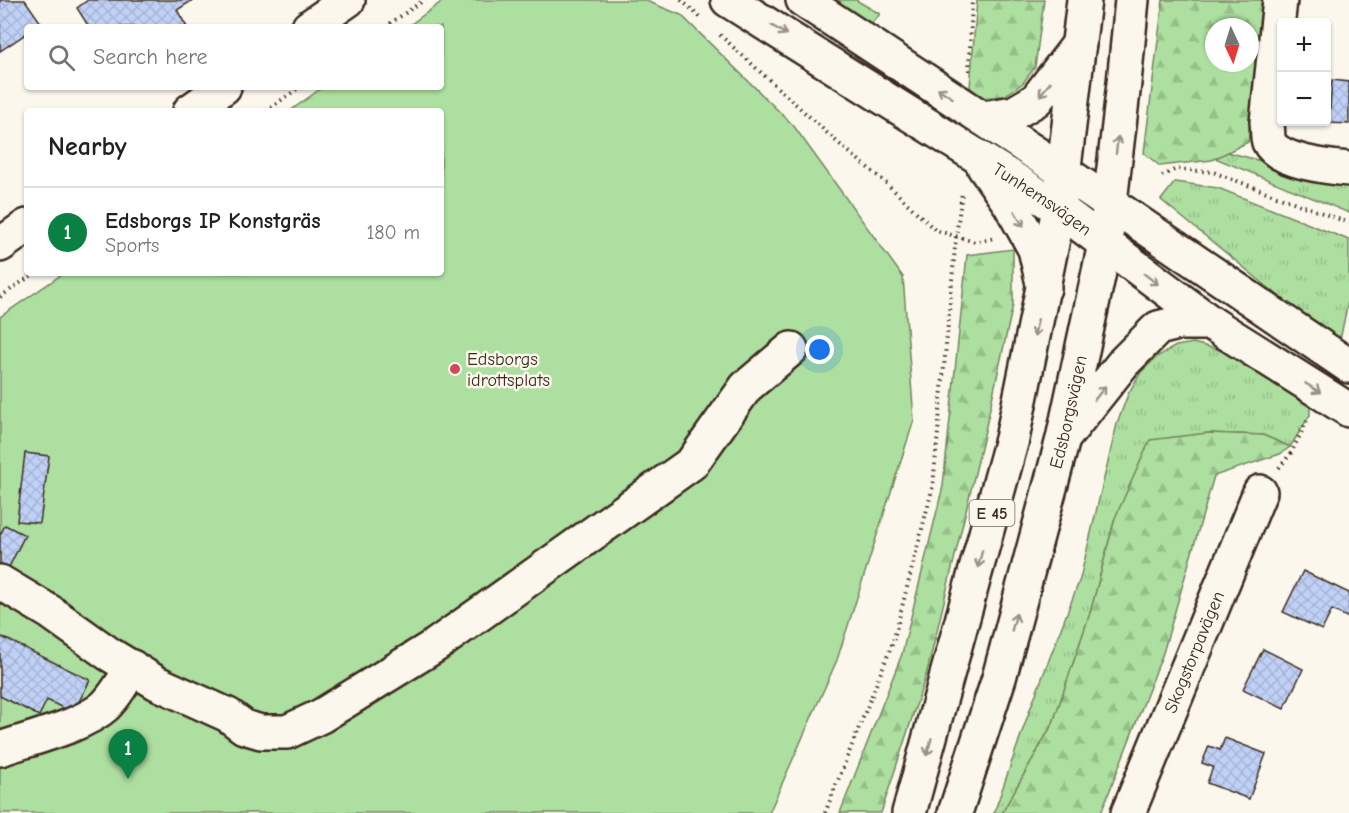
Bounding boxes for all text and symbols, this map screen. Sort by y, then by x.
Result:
north arrow [1205,18,1259,72]
map controls [1277,18,1331,126]
button: + [1277,18,1331,72]
search box [24,24,444,90]
one-way arrow [770,24,787,37]
icon: search [45,41,78,74]
text: Search here [93,44,208,70]
button: − [1277,72,1331,126]
one-way arrow [1039,80,1052,96]
one-way arrow [937,87,954,99]
text: Nearby [48,132,127,162]
one-way arrow [1111,135,1122,155]
street label: Tunhemsvägen [989,159,1095,241]
text: Edsborgs IP Konstgräs [105,208,321,234]
one-way arrow [1013,210,1025,227]
text: 1 [64,221,71,244]
text: 180 m [366,221,420,244]
text: Sports [105,234,159,257]
one-way arrow [1143,273,1159,285]
one-way arrow [1029,319,1041,338]
your location [805,335,834,364]
place label: Edsborgs idrottsplats [467,349,550,391]
street label: Edsborgsvägen [1046,353,1092,471]
marker: Edsborgs idrottsplats [448,362,462,376]
one-way arrow [1304,382,1321,394]
one-way arrow [1093,386,1106,402]
road number: E 45 [970,500,1014,526]
one-way arrow [974,549,985,568]
street label: Skogstorpavägen [1160,588,1229,716]
one-way arrow [1009,612,1021,631]
pin: 1 [108,730,148,779]
one-way arrow [922,737,934,756]

